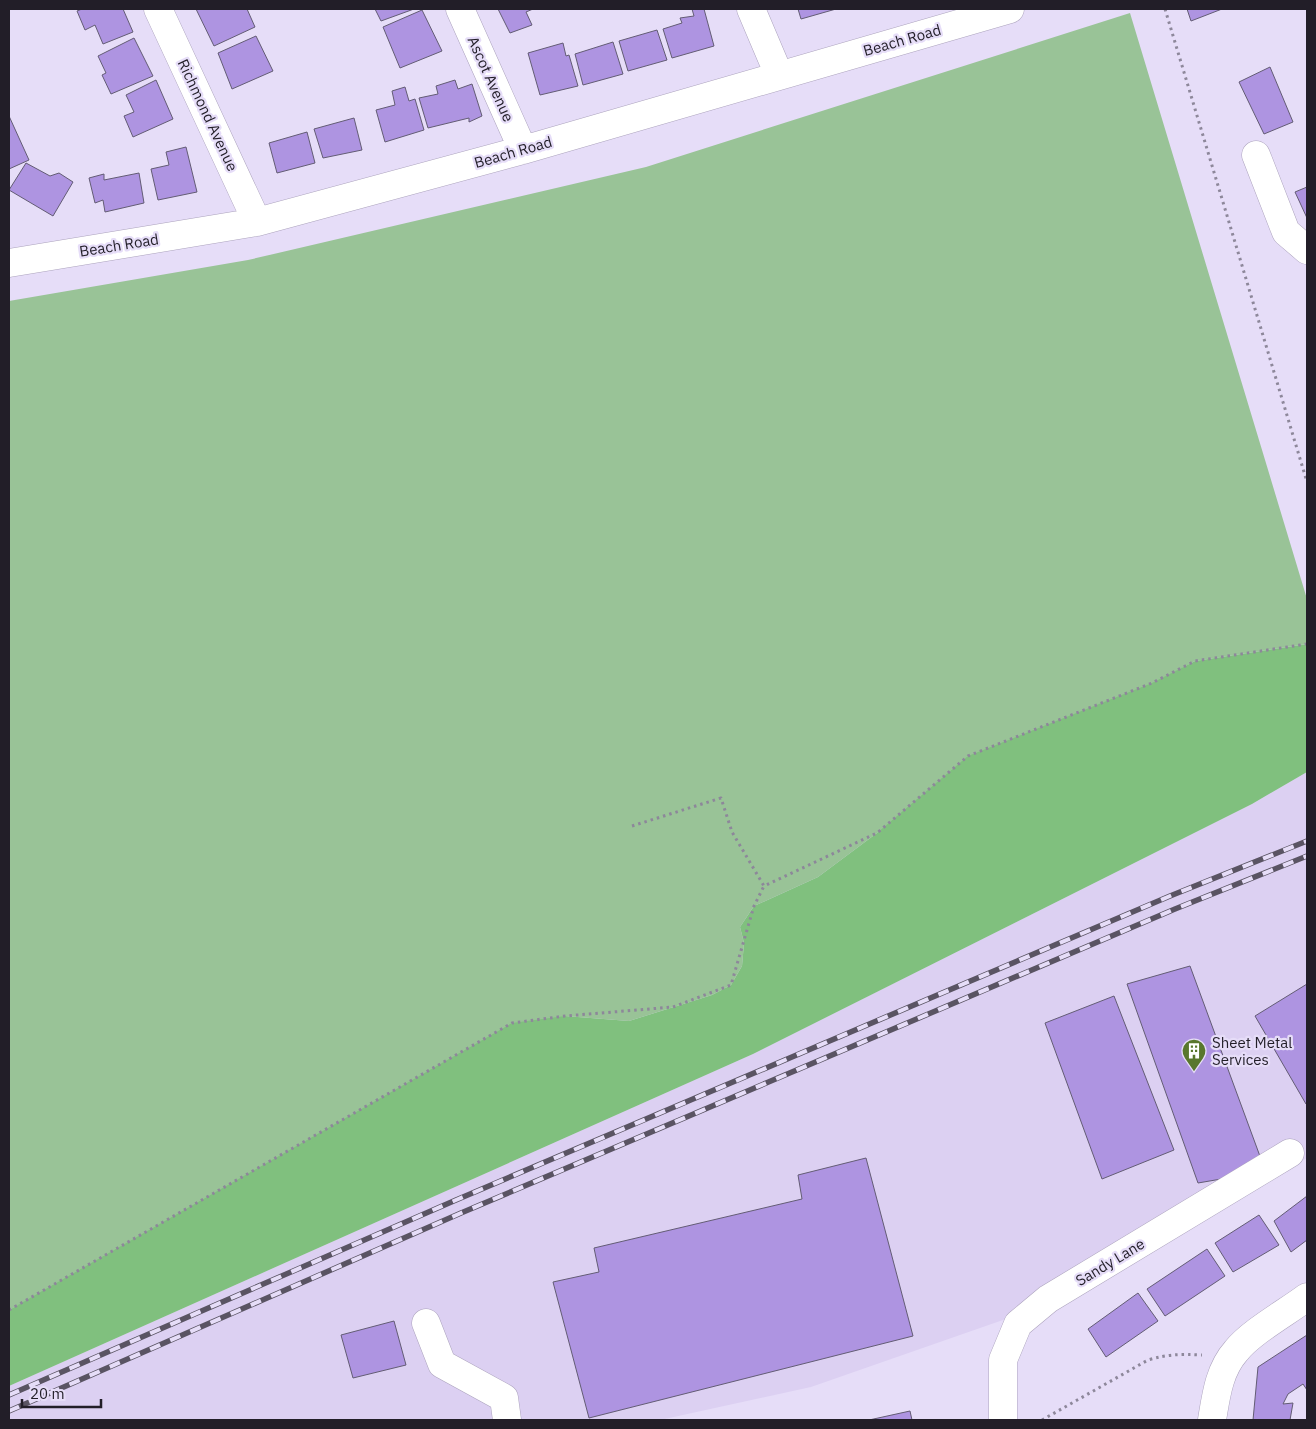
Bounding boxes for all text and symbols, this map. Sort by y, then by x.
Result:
street label: Beach Road [861,20,943,60]
street label: Ascot Avenue [464,33,518,125]
street label: Richmond Avenue [174,56,242,174]
street label: Beach Road [472,132,554,172]
street label: Beach Road [78,229,160,261]
place label: Sheet Metal Services [1212,1033,1292,1069]
building icon: Sheet Metal Services [1181,1038,1207,1072]
street label: Sandy Lane [1072,1234,1148,1290]
scale bar [22,1376,101,1408]
text: 20 m [30,1384,65,1403]

